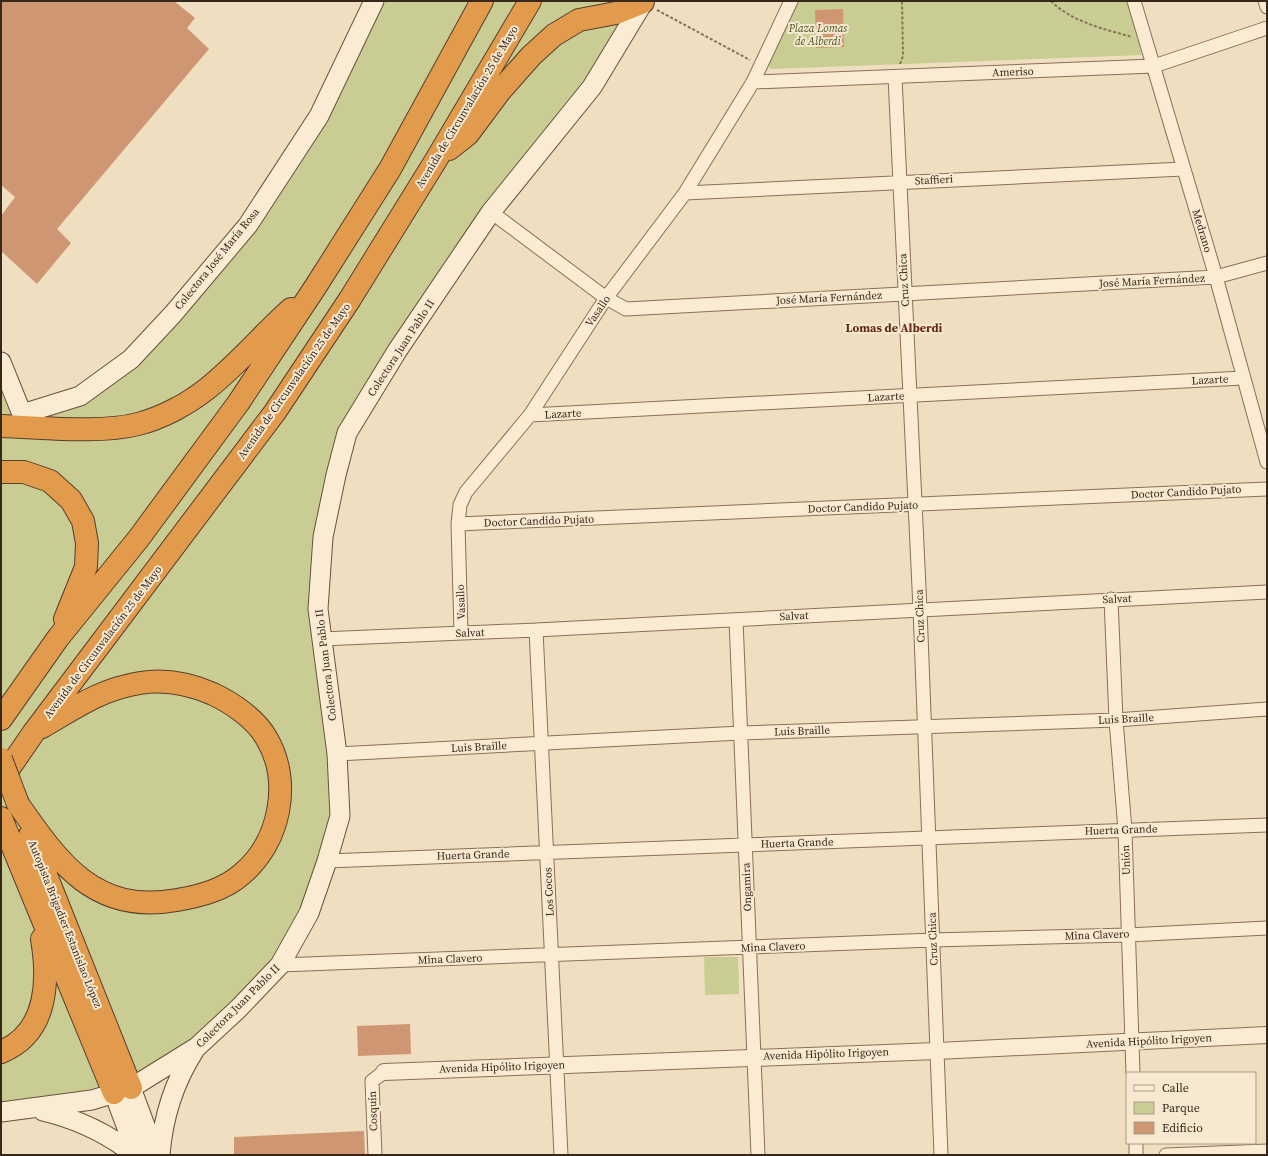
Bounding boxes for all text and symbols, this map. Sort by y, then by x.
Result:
park label: Plaza Lomas de Alberdi [788,21,847,49]
street label: Avenida de Circunvalación 25 de Mayo [412,23,522,191]
street label: Ameriso [992,64,1034,80]
street label: Staffieri [915,172,953,188]
street label: Colectora José María Rosa [171,205,263,313]
street label: Medrano [1188,208,1216,254]
street label: Cruz Chica [895,253,913,307]
street label: José María Fernández [1098,271,1205,291]
street label: José María Fernández [775,288,882,308]
street label: Vasallo [582,292,614,330]
street label: Colectora Juan Pablo II [364,297,438,399]
street label: Avenida de Circunvalación 25 de Mayo [234,300,354,462]
district label: Lomas de Alberdi [846,320,943,336]
street label: Lazarte [1191,372,1229,388]
street label: Lazarte [867,389,905,405]
street label: Lazarte [544,406,582,422]
street label: Doctor Candido Pujato [1130,482,1242,502]
street label: Doctor Candido Pujato [807,498,919,516]
street label: Doctor Candido Pujato [483,512,595,530]
street label: Avenida de Circunvalación 25 de Mayo [41,563,165,721]
street label: Vasallo [453,584,469,620]
street label: Cruz Chica [912,589,928,643]
street label: Salvat [1102,591,1132,607]
street label: Colectora Juan Pablo II [312,608,340,722]
street label: Salvat [779,608,809,624]
street label: Salvat [455,625,485,641]
street label: Luis Braille [1098,710,1155,728]
street label: Luis Braille [774,723,831,739]
street label: Luis Braille [451,738,508,756]
street label: Huerta Grande [1084,821,1158,839]
street label: Huerta Grande [760,834,834,852]
street label: Autopista Brigadier Estanislao López [24,838,106,1010]
street label: Unión [1118,844,1134,875]
street label: Huerta Grande [436,846,510,864]
street label: Ongamira [739,862,755,912]
street label: Los Cocos [540,867,558,917]
street label: Cruz Chica [925,912,941,966]
street label: Mina Clavero [1064,926,1130,944]
street label: Mina Clavero [740,938,806,956]
street label: Mina Clavero [417,950,483,968]
street label: Colectora Juan Pablo II [193,961,283,1051]
street label: Avenida Hipólito Irigoyen [1086,1030,1213,1052]
street label: Avenida Hipólito Irigoyen [763,1044,890,1064]
street label: Avenida Hipólito Irigoyen [439,1057,566,1077]
legend [1126,1072,1256,1144]
text: Calle [1162,1080,1189,1096]
street label: Cosquín [365,1090,381,1131]
text: Parque [1162,1100,1200,1116]
text: Edificio [1162,1120,1203,1136]

